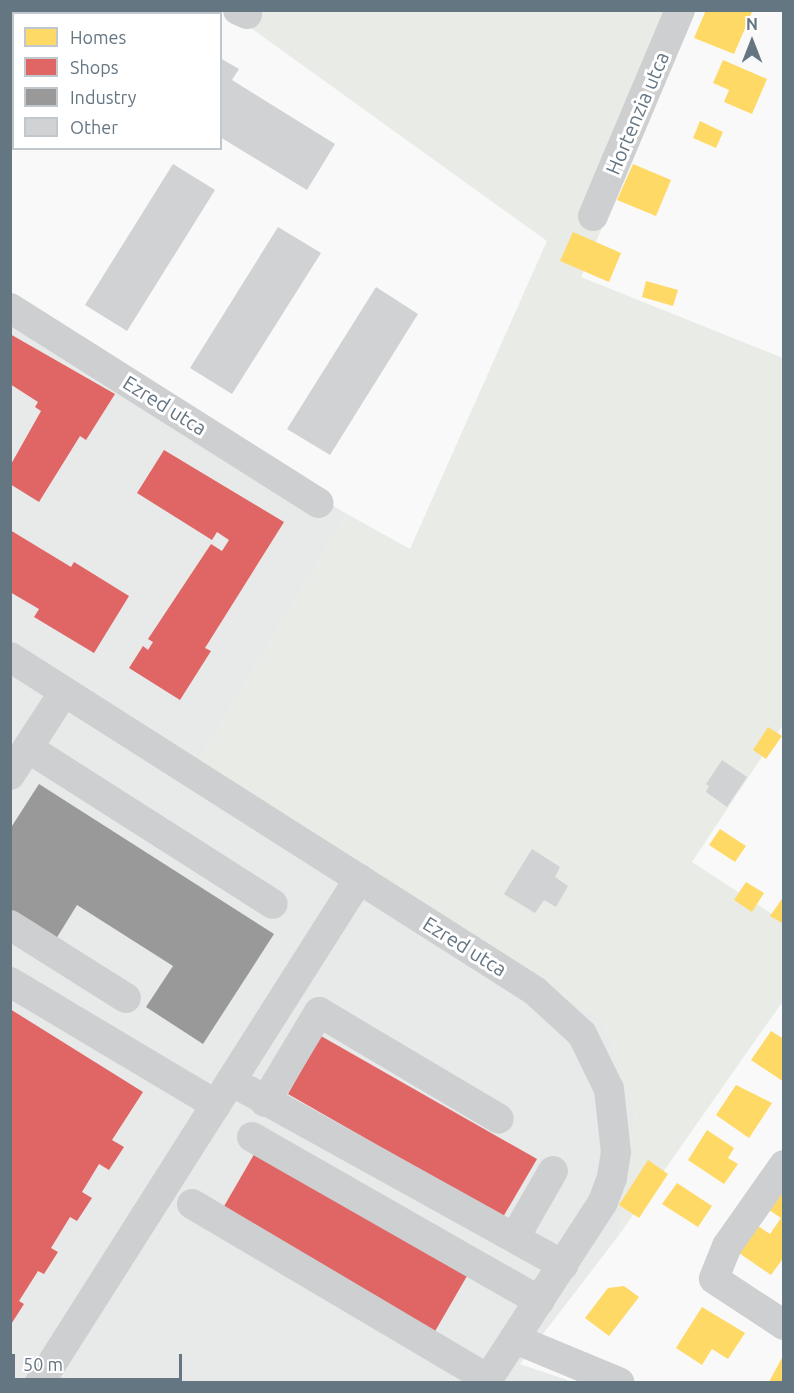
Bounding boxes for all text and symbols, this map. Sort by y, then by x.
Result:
legend [12,12,222,150]
north arrow [722,12,782,72]
text: N [746,15,758,33]
text: Homes [70,27,126,47]
street label: Hortenzia utca [600,48,674,178]
text: Shops [70,57,119,77]
text: Industry [70,87,136,107]
text: Other [70,117,118,137]
street label: Ezred utca [119,370,211,440]
street label: Ezred utca [419,911,511,981]
scale bar [15,1342,184,1380]
text: 50 m [23,1354,63,1374]

